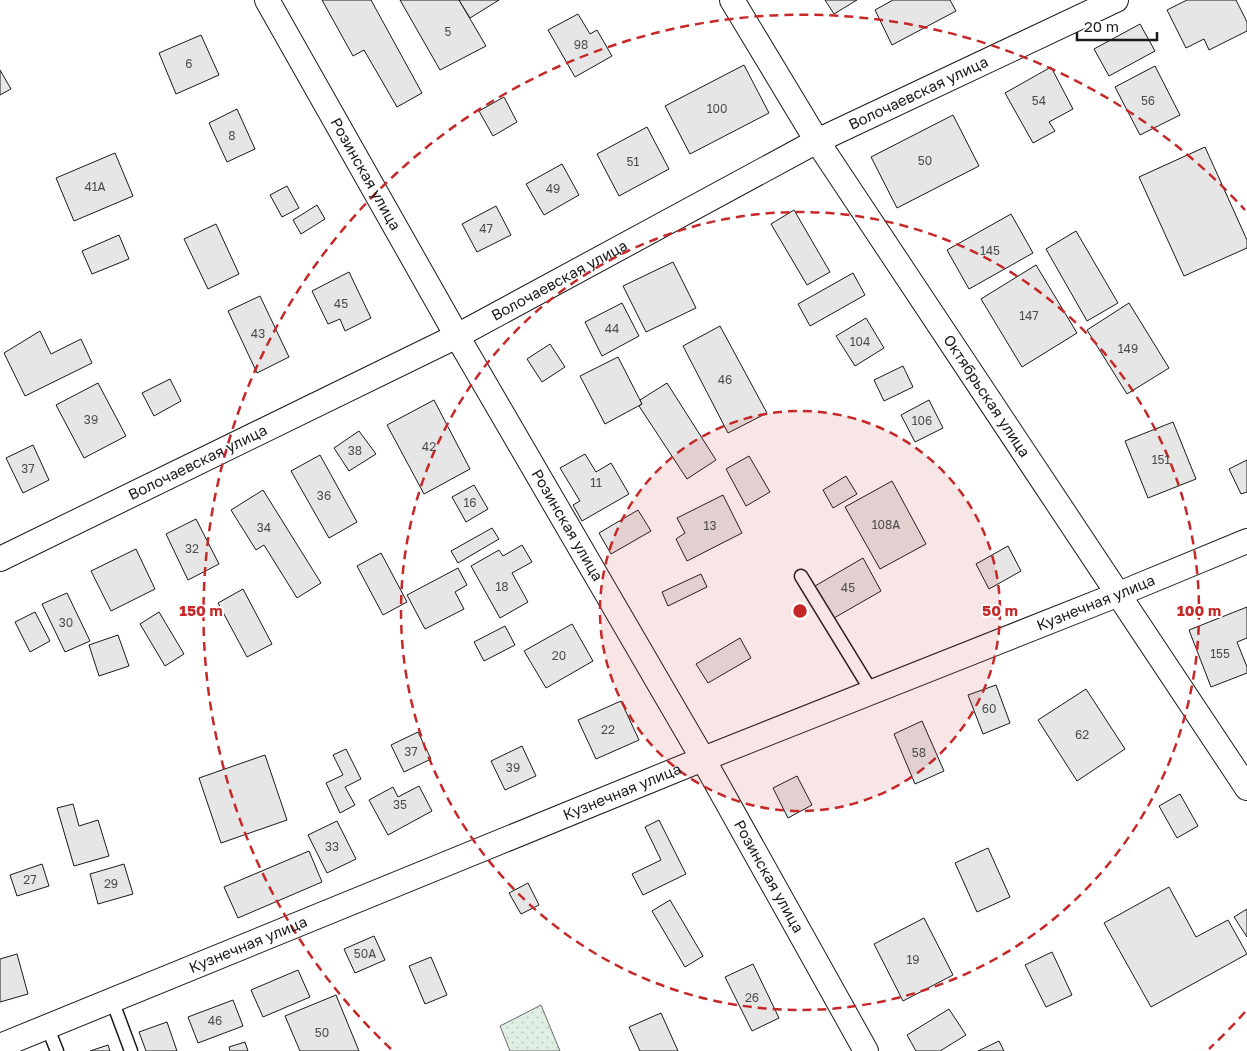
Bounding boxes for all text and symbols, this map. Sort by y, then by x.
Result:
scale bar [1077,10,1157,42]
text: 20 m [1084,17,1119,35]
house number: 5 [445,24,452,39]
house number: 98 [574,37,588,52]
street label: Волочаевская улица [845,52,991,133]
house number: 6 [185,56,193,71]
house number: 54 [1032,93,1046,108]
house number: 56 [1141,93,1155,108]
house number: 100 [707,101,727,116]
street label: Розинская улица [327,114,405,233]
house number: 8 [228,128,236,143]
house number: 50 [918,153,932,168]
house number: 51 [627,154,640,169]
house number: 41А [84,179,106,194]
house number: 49 [546,181,560,196]
house number: 47 [479,221,493,236]
street label: Волочаевская улица [488,235,630,324]
house number: 145 [980,243,1000,258]
house number: 45 [334,296,348,311]
house number: 147 [1019,308,1039,323]
house number: 44 [605,321,619,336]
house number: 43 [251,326,265,341]
street label: Октябрьская улица [940,331,1035,460]
house number: 104 [850,334,870,349]
house number: 149 [1118,341,1138,356]
house number: 46 [718,372,732,387]
house number: 39 [84,412,98,427]
house number: 106 [912,413,932,428]
street label: Волочаевская улица [125,420,270,503]
house number: 42 [422,439,436,454]
house number: 38 [348,443,362,458]
house number: 151 [1152,452,1170,467]
house number: 37 [21,461,35,476]
street label: Розинская улица [528,466,608,584]
house number: 11 [590,475,602,490]
house number: 36 [317,488,331,503]
house number: 16 [463,495,477,510]
house number: 108А [872,517,900,532]
house number: 13 [704,518,716,533]
house number: 34 [257,520,271,535]
house number: 32 [185,541,199,556]
street label: Кузнечная улица [1034,570,1157,634]
house number: 18 [495,579,509,594]
house number: 45 [841,580,855,595]
text: 150 m [179,601,223,619]
text: 50 m [982,601,1018,619]
text: 100 m [1177,601,1221,619]
centre of rings [791,602,809,620]
house number: 30 [59,615,73,630]
house number: 155 [1210,646,1230,661]
house number: 20 [552,648,566,663]
house number: 60 [982,701,996,716]
house number: 22 [601,722,615,737]
house number: 62 [1075,727,1089,742]
house number: 37 [404,744,418,759]
house number: 58 [912,745,926,760]
street label: Кузнечная улица [560,759,684,823]
house number: 39 [506,760,520,775]
house number: 35 [393,797,407,812]
street label: Розинская улица [731,817,808,936]
house number: 33 [325,839,339,854]
house number: 27 [23,872,37,887]
house number: 29 [104,876,118,891]
street label: Кузнечная улица [186,912,309,976]
house number: 50А [354,946,376,961]
house number: 19 [906,952,920,967]
house number: 26 [745,990,759,1005]
house number: 46 [208,1013,222,1028]
house number: 50 [315,1025,329,1040]

